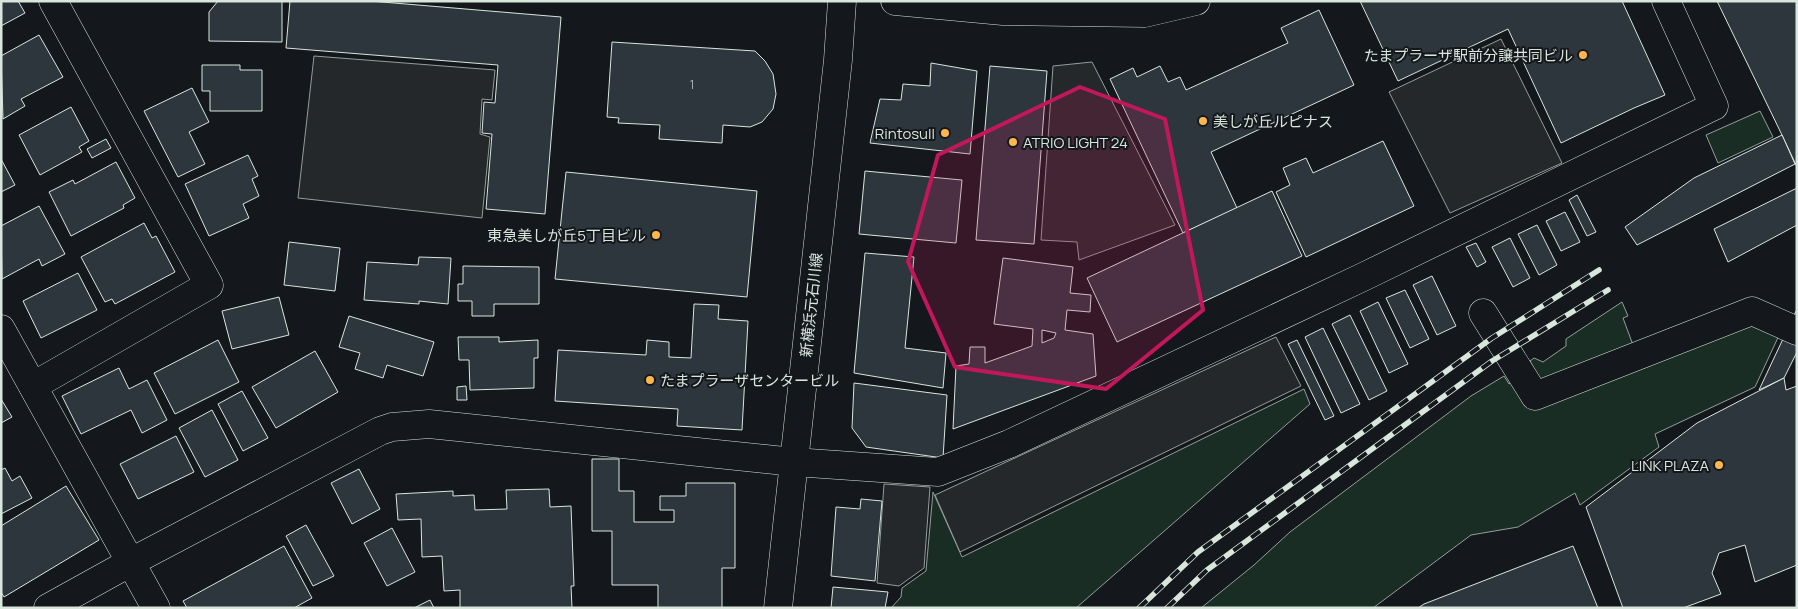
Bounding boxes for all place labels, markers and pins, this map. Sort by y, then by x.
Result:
place label: たまプラーザ駅前分譲共同ビル [1364,45,1573,66]
marker: たまプラーザ駅前分譲共同ビル [1577,49,1589,61]
place label: 美しが丘ルピナス [1213,111,1333,132]
marker: 美しが丘ルピナス [1197,115,1209,127]
place label: Rintosull [875,123,935,144]
marker: Rintosull [939,127,951,139]
place label: ATRIO LIGHT 24 [1023,132,1128,153]
marker: ATRIO LIGHT 24 [1007,136,1019,148]
place label: 東急美しが丘5丁目ビル [487,225,646,246]
marker: 東急美しが丘5丁目ビル [650,229,662,241]
place label: たまプラーザセンタービル [660,370,839,391]
marker: たまプラーザセンタービル [644,374,656,386]
place label: LINK PLAZA [1631,455,1709,476]
marker: LINK PLAZA [1713,459,1725,471]

